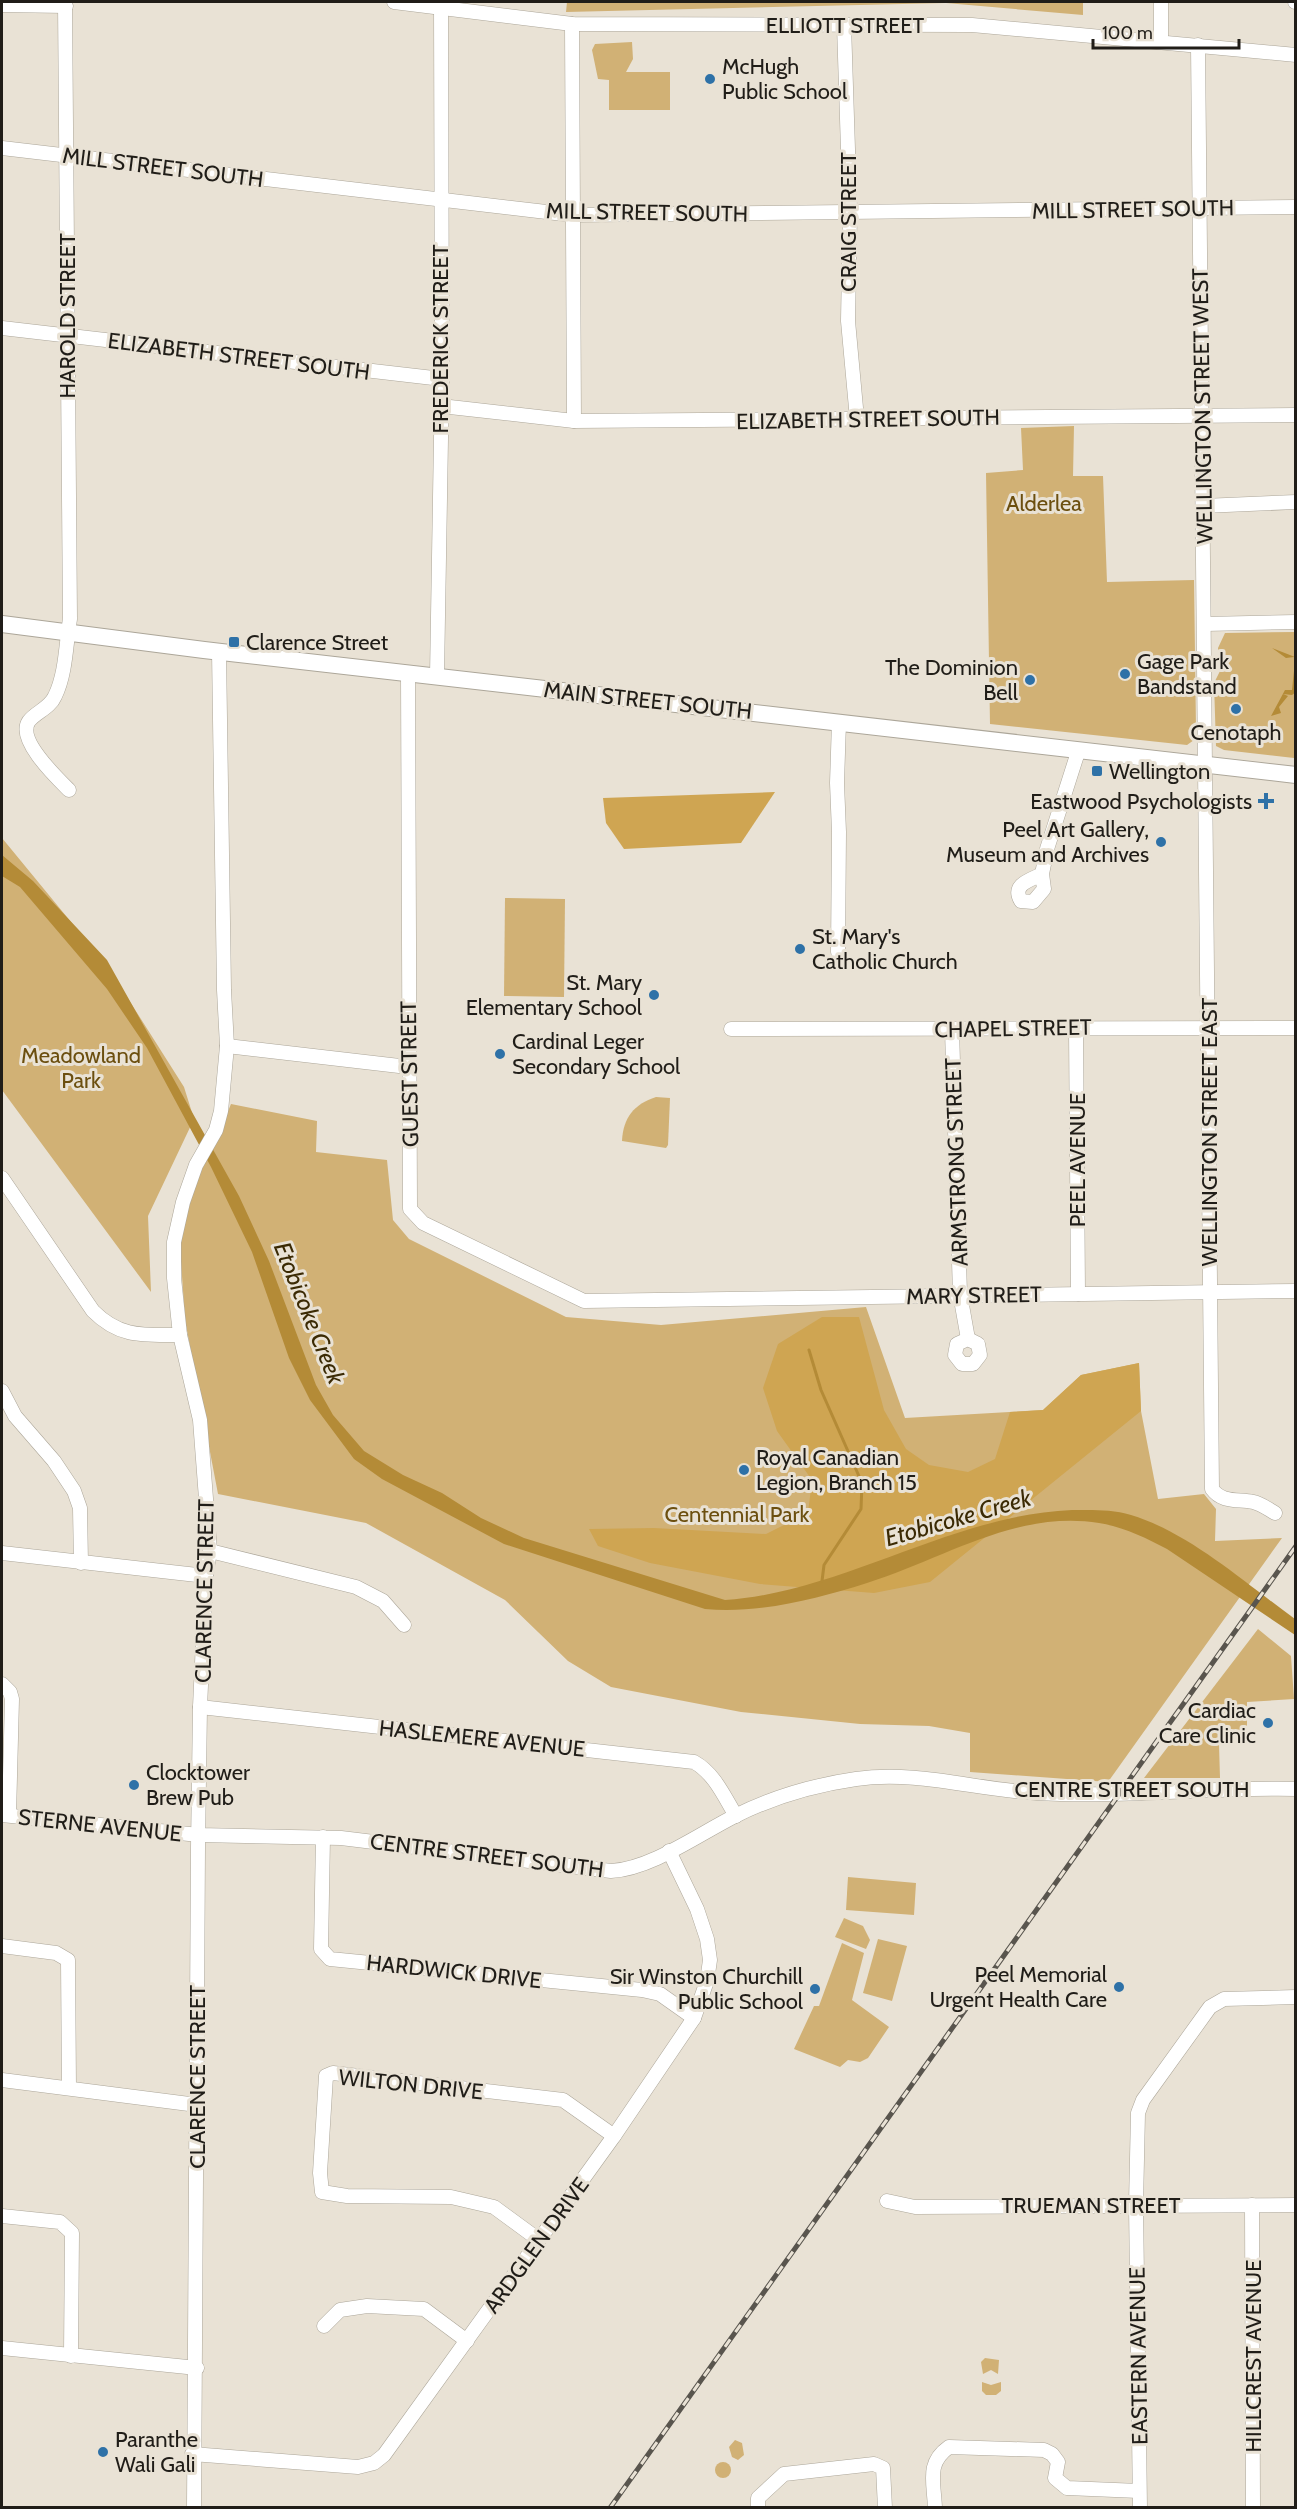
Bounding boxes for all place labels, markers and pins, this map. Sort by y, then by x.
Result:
place label: McHugh Public School [722,53,848,105]
marker: McHugh Public School [703,72,717,86]
place label: Clarence Street [246,629,389,656]
marker: Clarence Street [227,635,241,649]
place label: Gage Park Bandstand [1137,648,1237,700]
place label: The Dominion Bell [885,654,1019,706]
marker: Gage Park Bandstand [1118,667,1132,681]
marker: The Dominion Bell [1023,673,1037,687]
marker: Cenotaph [1229,702,1243,716]
place label: Cenotaph [1191,719,1281,746]
place label: Wellington [1109,758,1210,785]
marker: Wellington [1090,764,1104,778]
place label: Eastwood Psychologists [1030,788,1252,815]
marker: Eastwood Psychologists [1257,792,1275,810]
place label: Peel Art Gallery, Museum and Archives [946,816,1149,868]
marker: Peel Art Gallery, Museum and Archives [1154,835,1168,849]
place label: St. Mary's Catholic Church [812,923,958,975]
marker: St. Mary's Catholic Church [793,942,807,956]
place label: St. Mary Elementary School [466,969,643,1021]
marker: St. Mary Elementary School [647,988,661,1002]
place label: Cardinal Leger Secondary School [512,1028,681,1080]
marker: Cardinal Leger Secondary School [493,1047,507,1061]
place label: Royal Canadian Legion, Branch 15 [756,1444,917,1496]
marker: Royal Canadian Legion, Branch 15 [737,1463,751,1477]
place label: Cardiac Care Clinic [1159,1697,1256,1749]
marker: Cardiac Care Clinic [1261,1716,1275,1730]
place label: Clocktower Brew Pub [146,1759,250,1811]
marker: Clocktower Brew Pub [127,1778,141,1792]
place label: Peel Memorial Urgent Health Care [929,1961,1108,2013]
place label: Sir Winston Churchill Public School [610,1963,804,2015]
marker: Peel Memorial Urgent Health Care [1112,1980,1126,1994]
marker: Sir Winston Churchill Public School [808,1982,822,1996]
place label: Paranthe Wali Gali [115,2426,198,2478]
marker: Paranthe Wali Gali [96,2445,110,2459]

